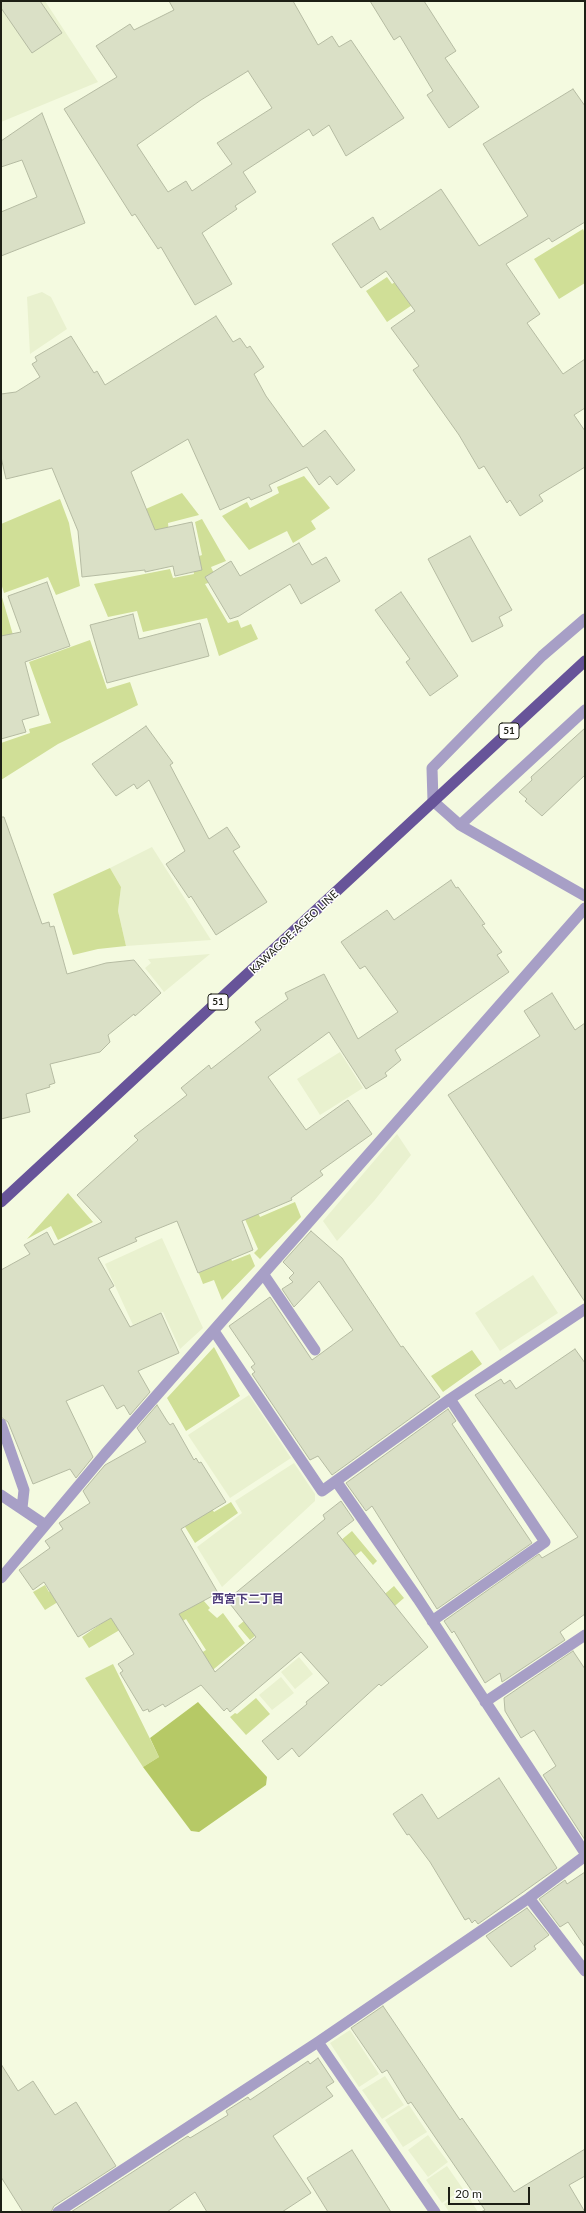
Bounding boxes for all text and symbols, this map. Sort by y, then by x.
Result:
road number: 51 [499,723,519,739]
street label: KAWAGOE-AGEO LINE [247,888,341,976]
road number: 51 [208,994,228,1010]
district label: 西宮下二丁目 [212,1592,284,1606]
scale bar [450,2179,532,2205]
text: 20 m [455,2186,482,2201]

